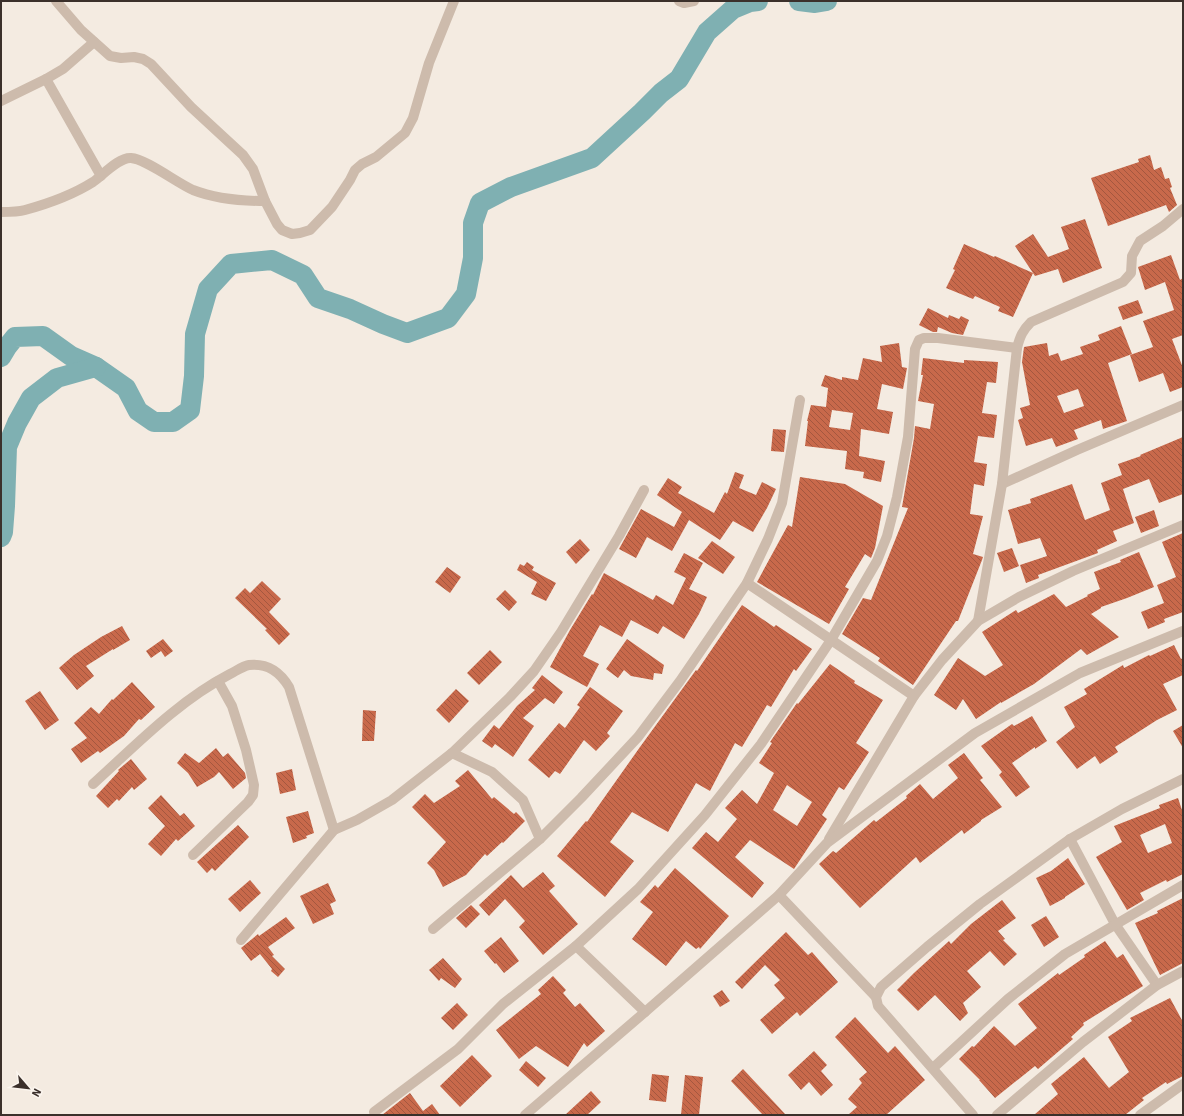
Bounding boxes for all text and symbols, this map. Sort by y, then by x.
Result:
north arrow [8,1068,48,1108]
text: N [29,1086,44,1099]

